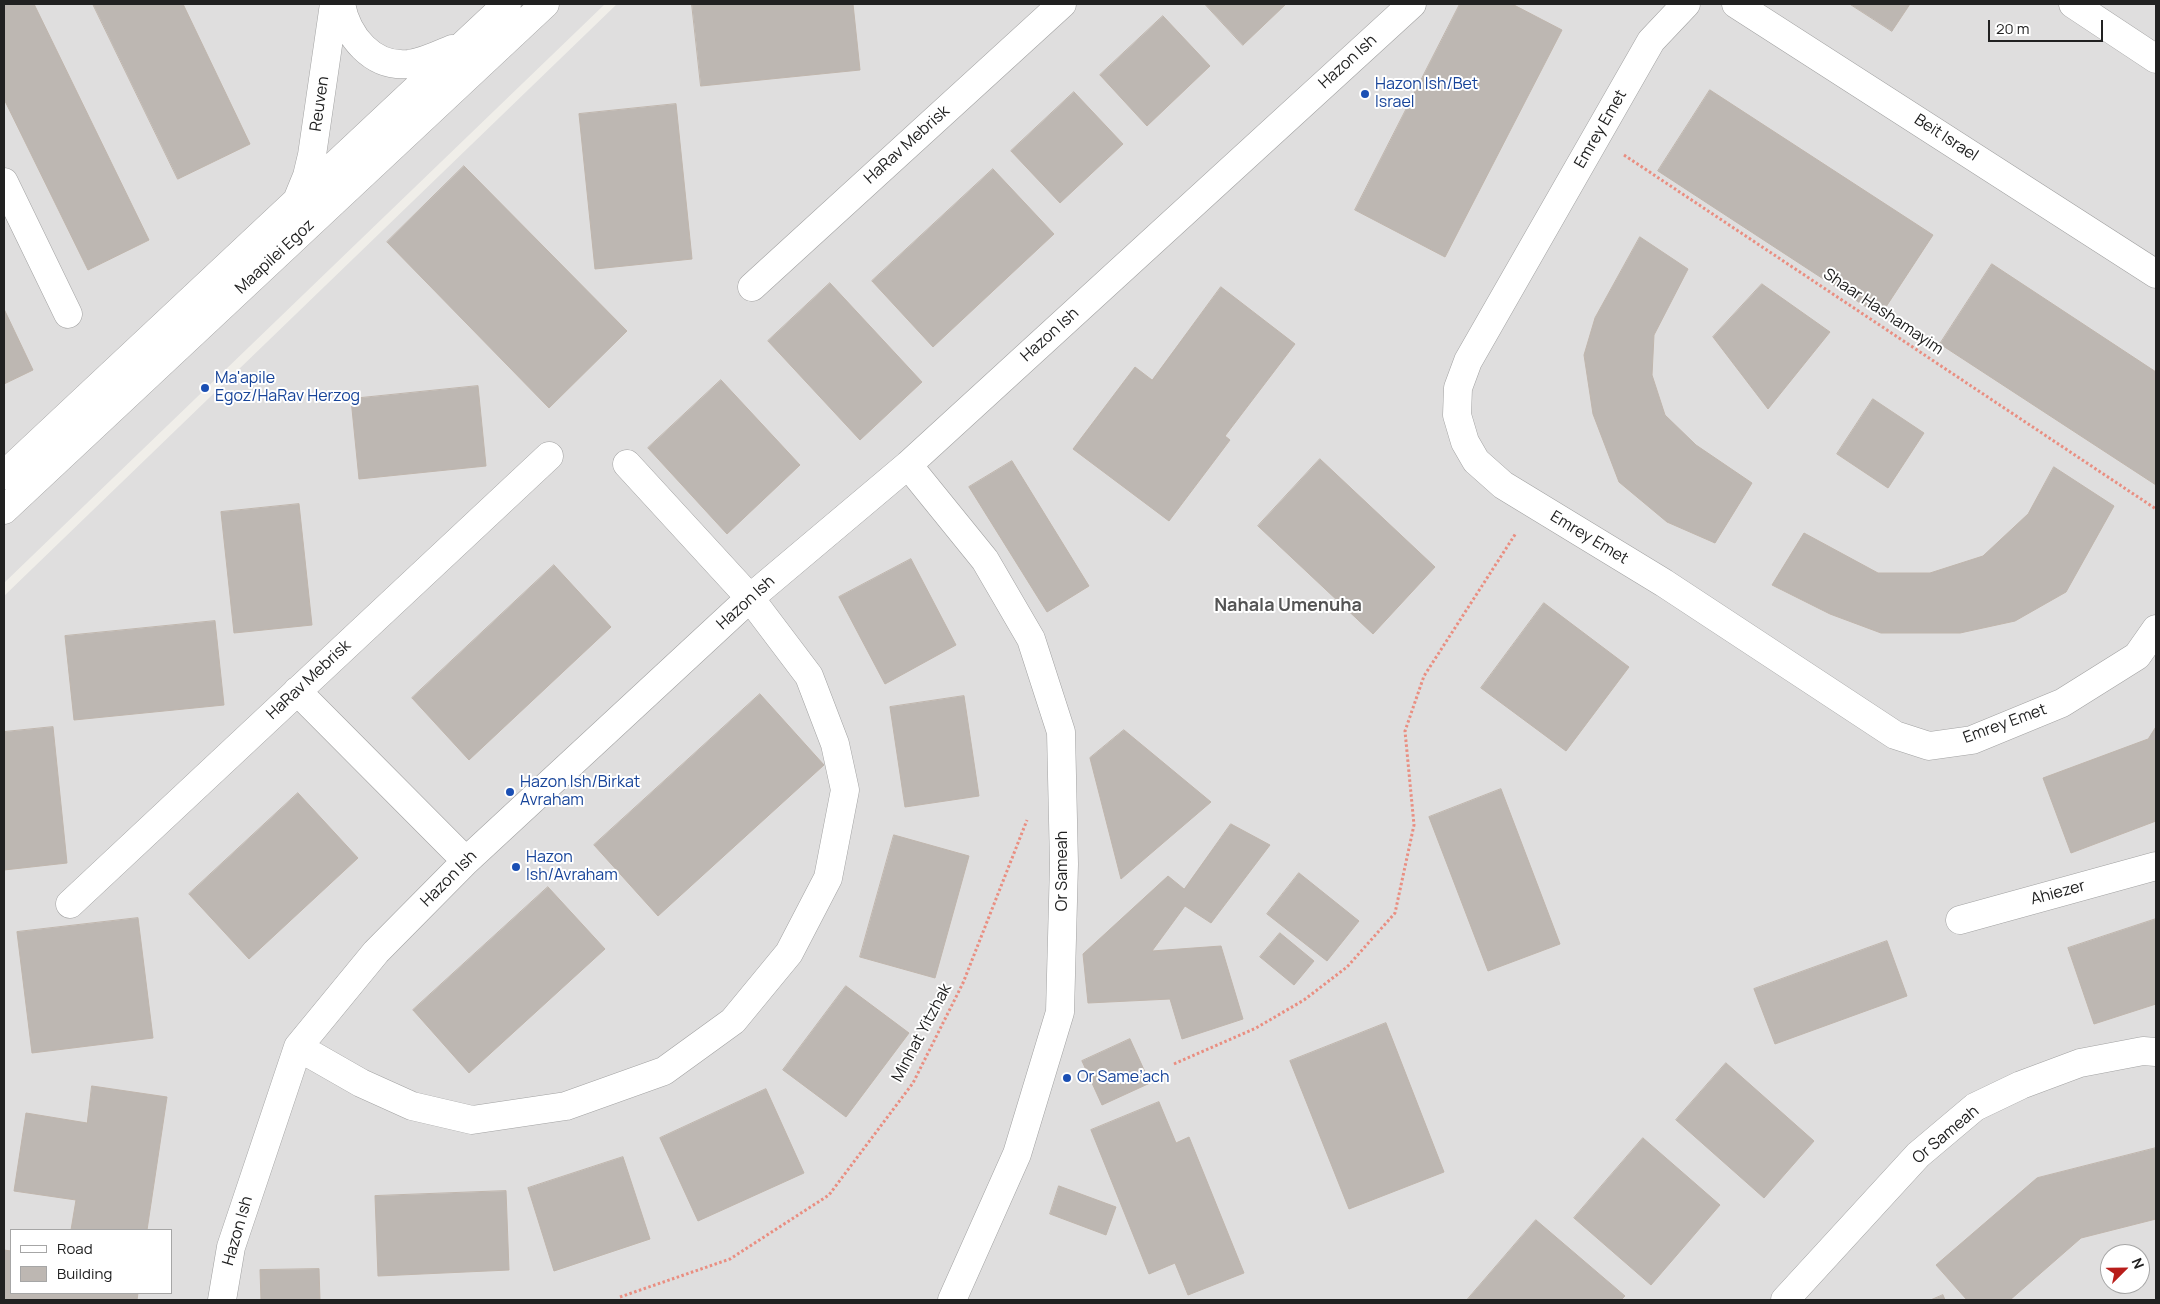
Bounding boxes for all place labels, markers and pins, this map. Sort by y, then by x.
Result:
place label: Hazon Ish/Bet Israel [1375,75,1478,113]
marker: Hazon Ish/Bet Israel [1359,88,1371,100]
place label: Ma'apile Egoz/HaRav Herzog [215,369,360,407]
marker: Ma'apile Egoz/HaRav Herzog [199,382,211,394]
place label: Hazon Ish/Birkat Avraham [520,773,640,811]
marker: Hazon Ish/Birkat Avraham [504,786,516,798]
place label: Hazon Ish/Avraham [526,848,618,886]
marker: Hazon Ish/Avraham [510,861,522,873]
place label: Or Same’ach [1077,1068,1169,1088]
marker: Or Same’ach [1061,1072,1073,1084]

